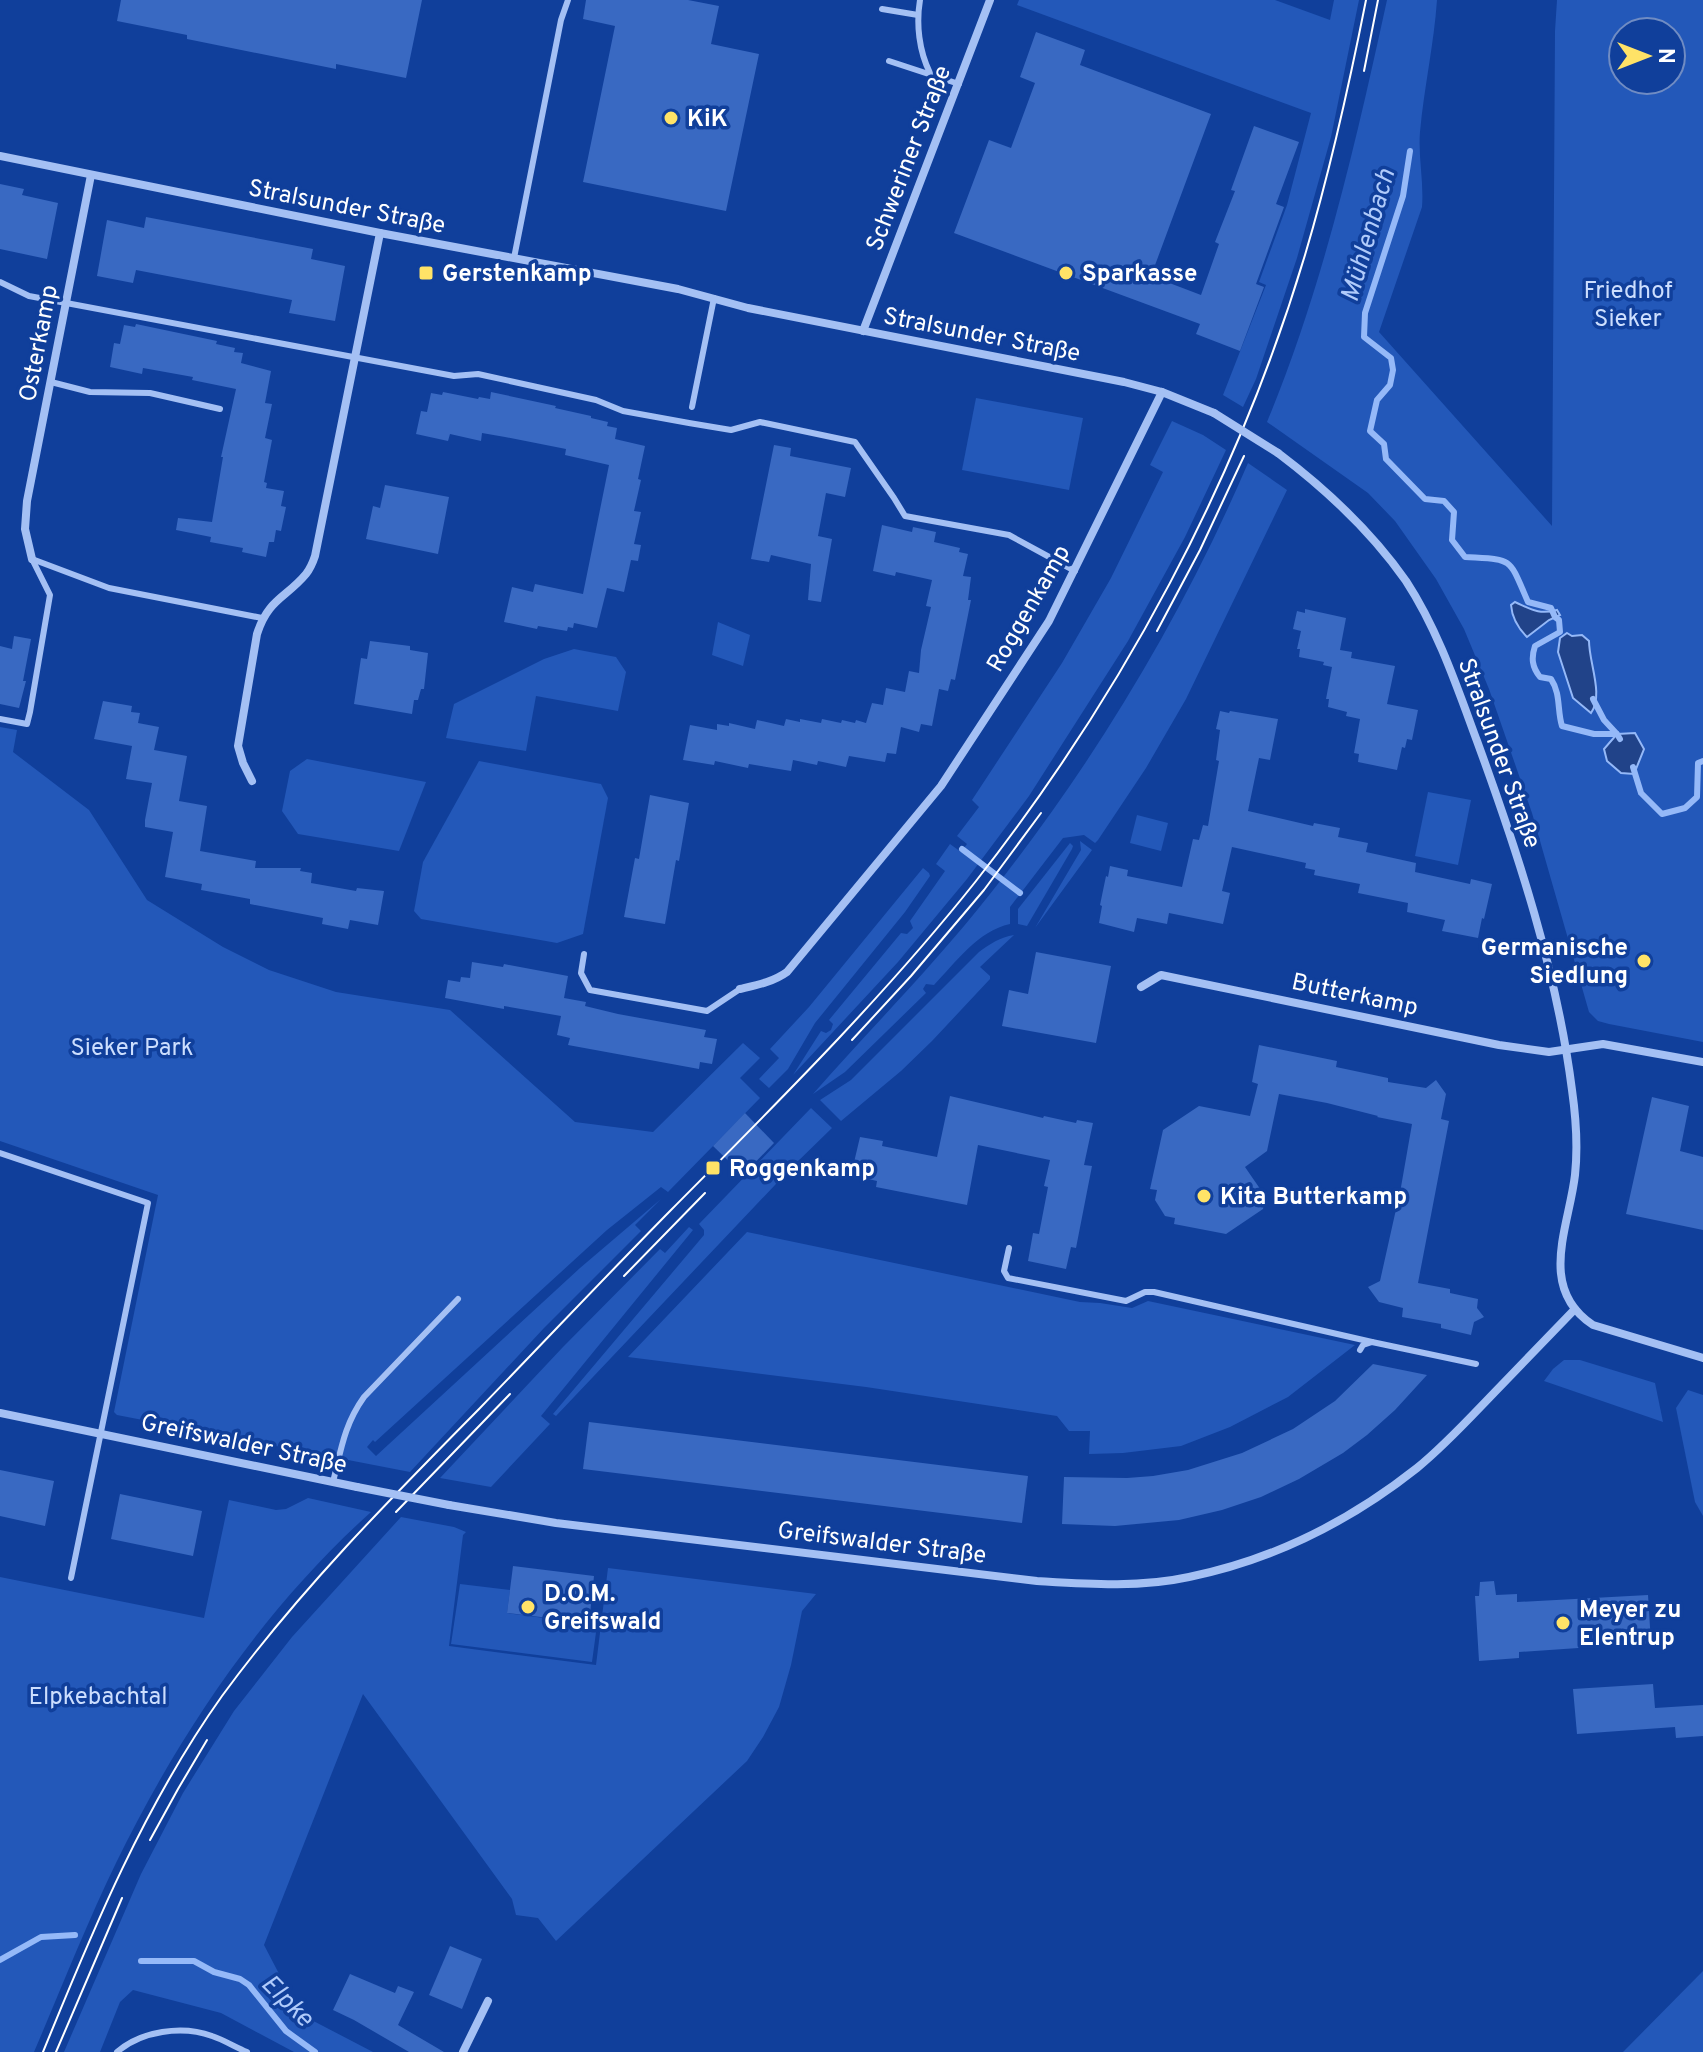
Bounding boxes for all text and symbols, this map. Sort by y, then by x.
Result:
north arrow [1607,16,1687,96]
text: N [1651,48,1678,64]
street label: Schweriner Straße [861,62,959,256]
place label: KiK [687,105,728,135]
marker: KiK [662,109,680,127]
water label: Mühlenbach [1335,165,1404,306]
street label: Stralsunder Straße [246,174,448,242]
place label: Gerstenkamp [442,260,592,290]
place label: Sparkasse [1082,260,1197,290]
marker: Gerstenkamp [417,264,435,282]
marker: Sparkasse [1057,264,1075,282]
park label: Friedhof Sieker [1584,277,1672,335]
street label: Osterkamp [14,282,66,404]
street label: Stralsunder Straße [881,302,1083,370]
street label: Roggenkamp [981,540,1078,678]
street label: Stralsunder Straße [1450,655,1546,853]
place label: Germanische Siedlung [1481,934,1628,992]
marker: Germanische Siedlung [1635,952,1653,970]
street label: Butterkamp [1289,968,1421,1024]
park label: Sieker Park [70,1034,194,1064]
place label: Roggenkamp [729,1155,875,1185]
marker: Roggenkamp [704,1159,722,1177]
place label: Kita Butterkamp [1220,1183,1407,1213]
marker: Kita Butterkamp [1195,1187,1213,1205]
street label: Greifswalder Straße [138,1408,349,1481]
street label: Greifswalder Straße [776,1516,988,1572]
place label: D.O.M. Greifswald [544,1580,661,1638]
place label: Meyer zu Elentrup [1579,1596,1681,1654]
marker: D.O.M. Greifswald [519,1598,537,1616]
marker: Meyer zu Elentrup [1554,1614,1572,1632]
park label: Elpkebachtal [29,1683,167,1713]
water label: Elpke [253,1968,320,2036]

